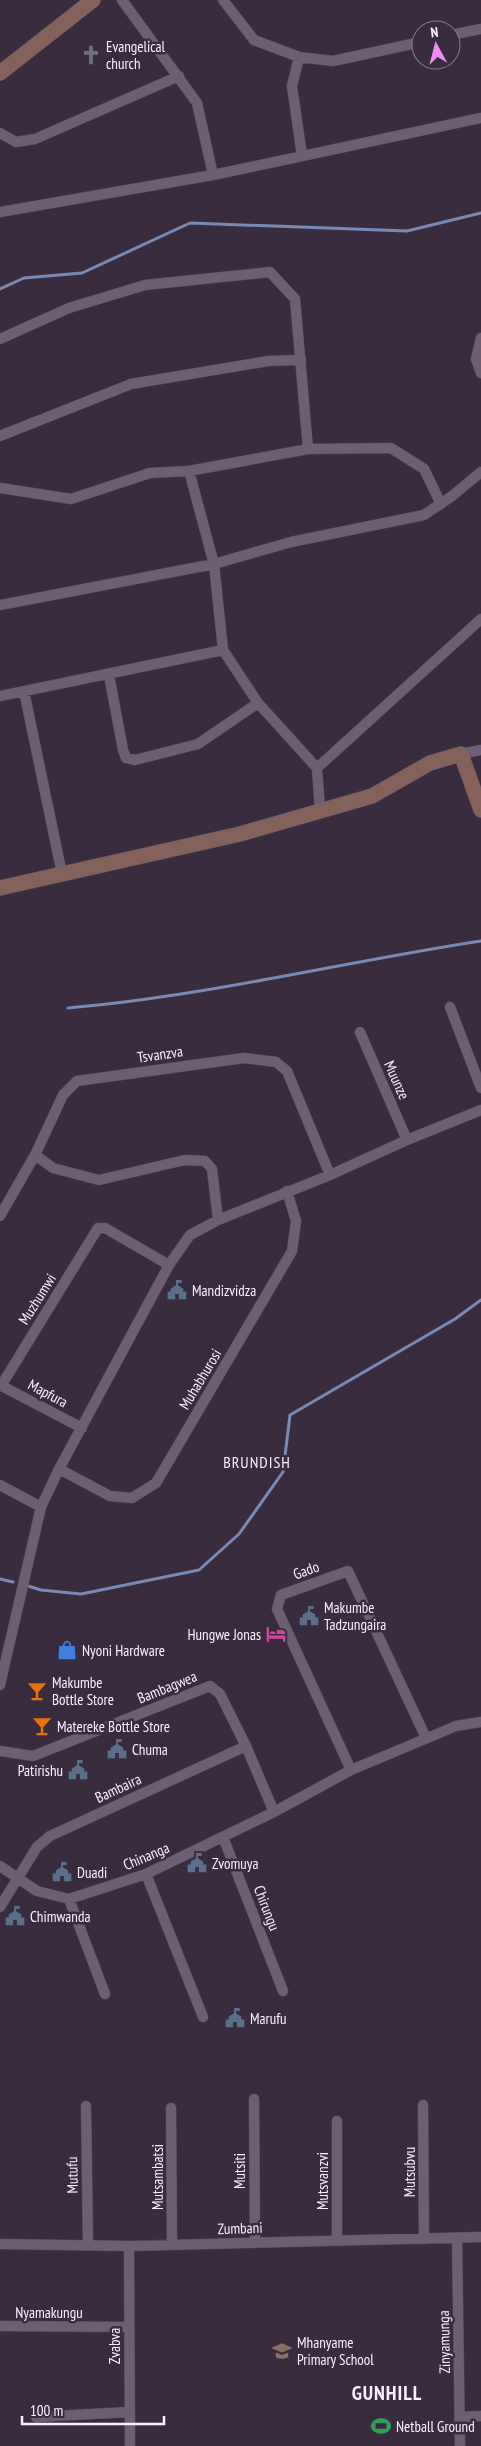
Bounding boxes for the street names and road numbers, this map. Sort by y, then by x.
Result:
street label: Tsvanzva [136,1041,184,1067]
street label: Muunze [380,1058,414,1102]
street label: Muzhumwi [14,1270,60,1328]
street label: Muhabhurosi [175,1345,225,1413]
street label: Mapfura [25,1375,71,1411]
street label: Gado [290,1557,322,1583]
street label: Bambagwea [134,1666,200,1708]
street label: Bambaira [92,1769,144,1807]
street label: Chinanga [120,1838,172,1874]
street label: Chirungu [250,1883,284,1933]
street label: Mutsambatsi [148,2144,167,2210]
street label: Mutsubvu [400,2147,419,2197]
street label: Mutsvanzvi [313,2152,332,2210]
street label: Mutsiti [230,2153,249,2189]
street label: Mutufu [62,2156,82,2194]
street label: Zumbani [217,2218,263,2238]
street label: Nyamakungu [15,2303,83,2322]
street label: Zinyamunga [434,2310,454,2374]
street label: Zvabva [105,2328,124,2364]

